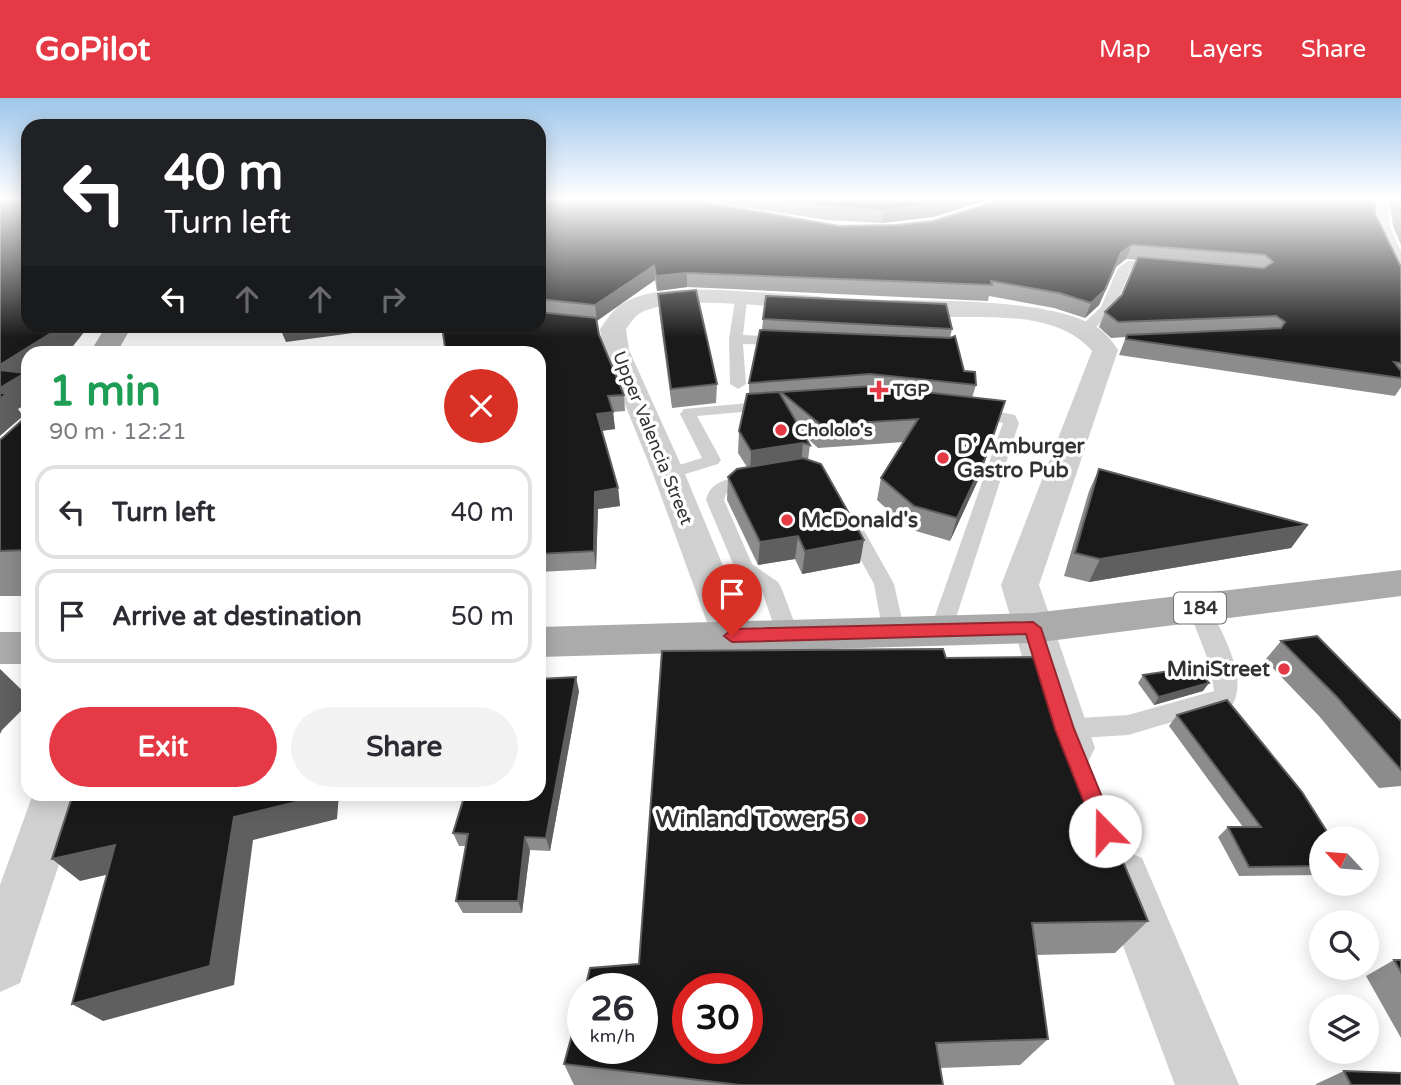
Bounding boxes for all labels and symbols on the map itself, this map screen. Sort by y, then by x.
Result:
street label: Upper Valencia Street [608,348,698,528]
place label: TGP [892,379,929,401]
marker: TGP [871,382,887,398]
place label: Chololo's [795,419,873,441]
marker: Chololo's [773,422,789,438]
place label: D' Amburger Gastro Pub [957,434,1086,483]
marker: D' Amburger Gastro Pub [935,450,951,466]
place label: McDonald's [801,508,918,533]
marker: McDonald's [779,512,795,528]
pin [702,564,762,636]
road number: 184 [1174,593,1226,624]
place label: MiniStreet [1167,657,1270,682]
marker: MiniStreet [1276,661,1292,677]
position arrow [1068,794,1142,868]
place label: Winland Tower 5 [655,805,846,834]
marker: Winland Tower 5 [852,811,868,827]
north arrow [1309,826,1379,896]
speed limit sign: 30 [672,973,763,1064]

